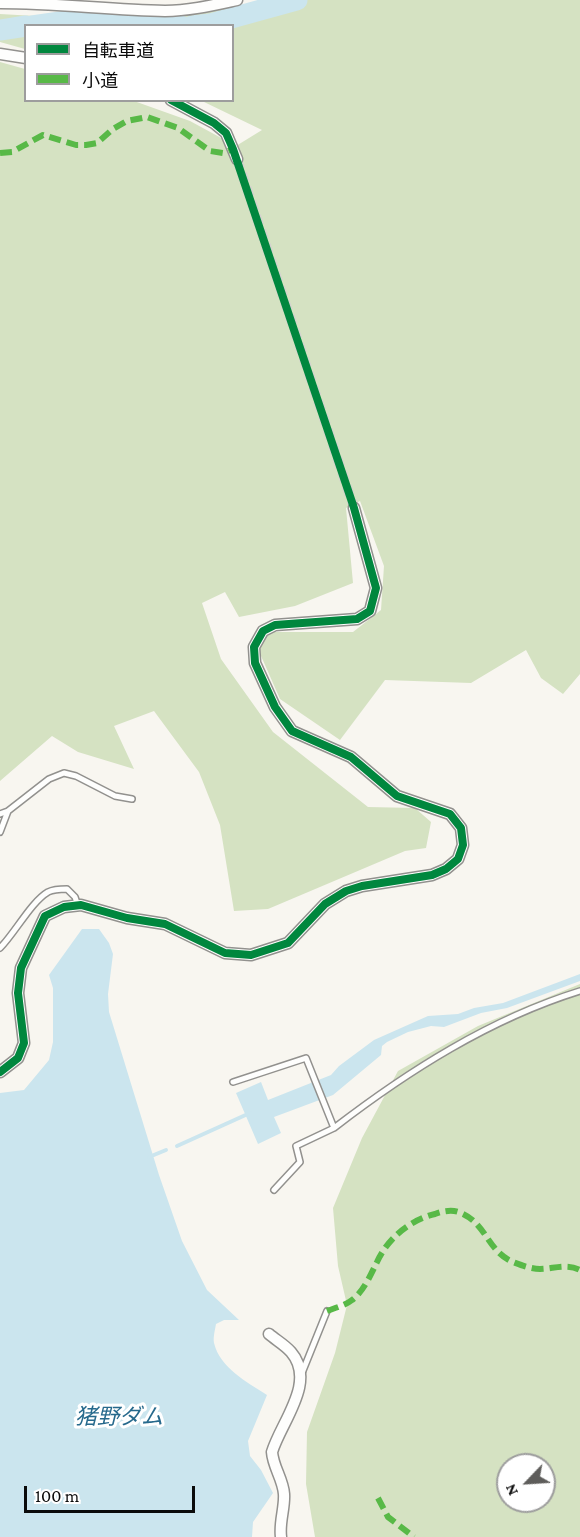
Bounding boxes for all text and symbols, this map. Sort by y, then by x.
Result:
legend [24,24,234,102]
text: 自転車道 [82,41,154,61]
text: 小道 [82,71,118,91]
water label: 猪野ダム [75,1404,163,1430]
north arrow [496,1453,556,1513]
scale bar [27,1474,198,1512]
text: N [501,1481,521,1499]
text: 100 m [35,1486,79,1506]

